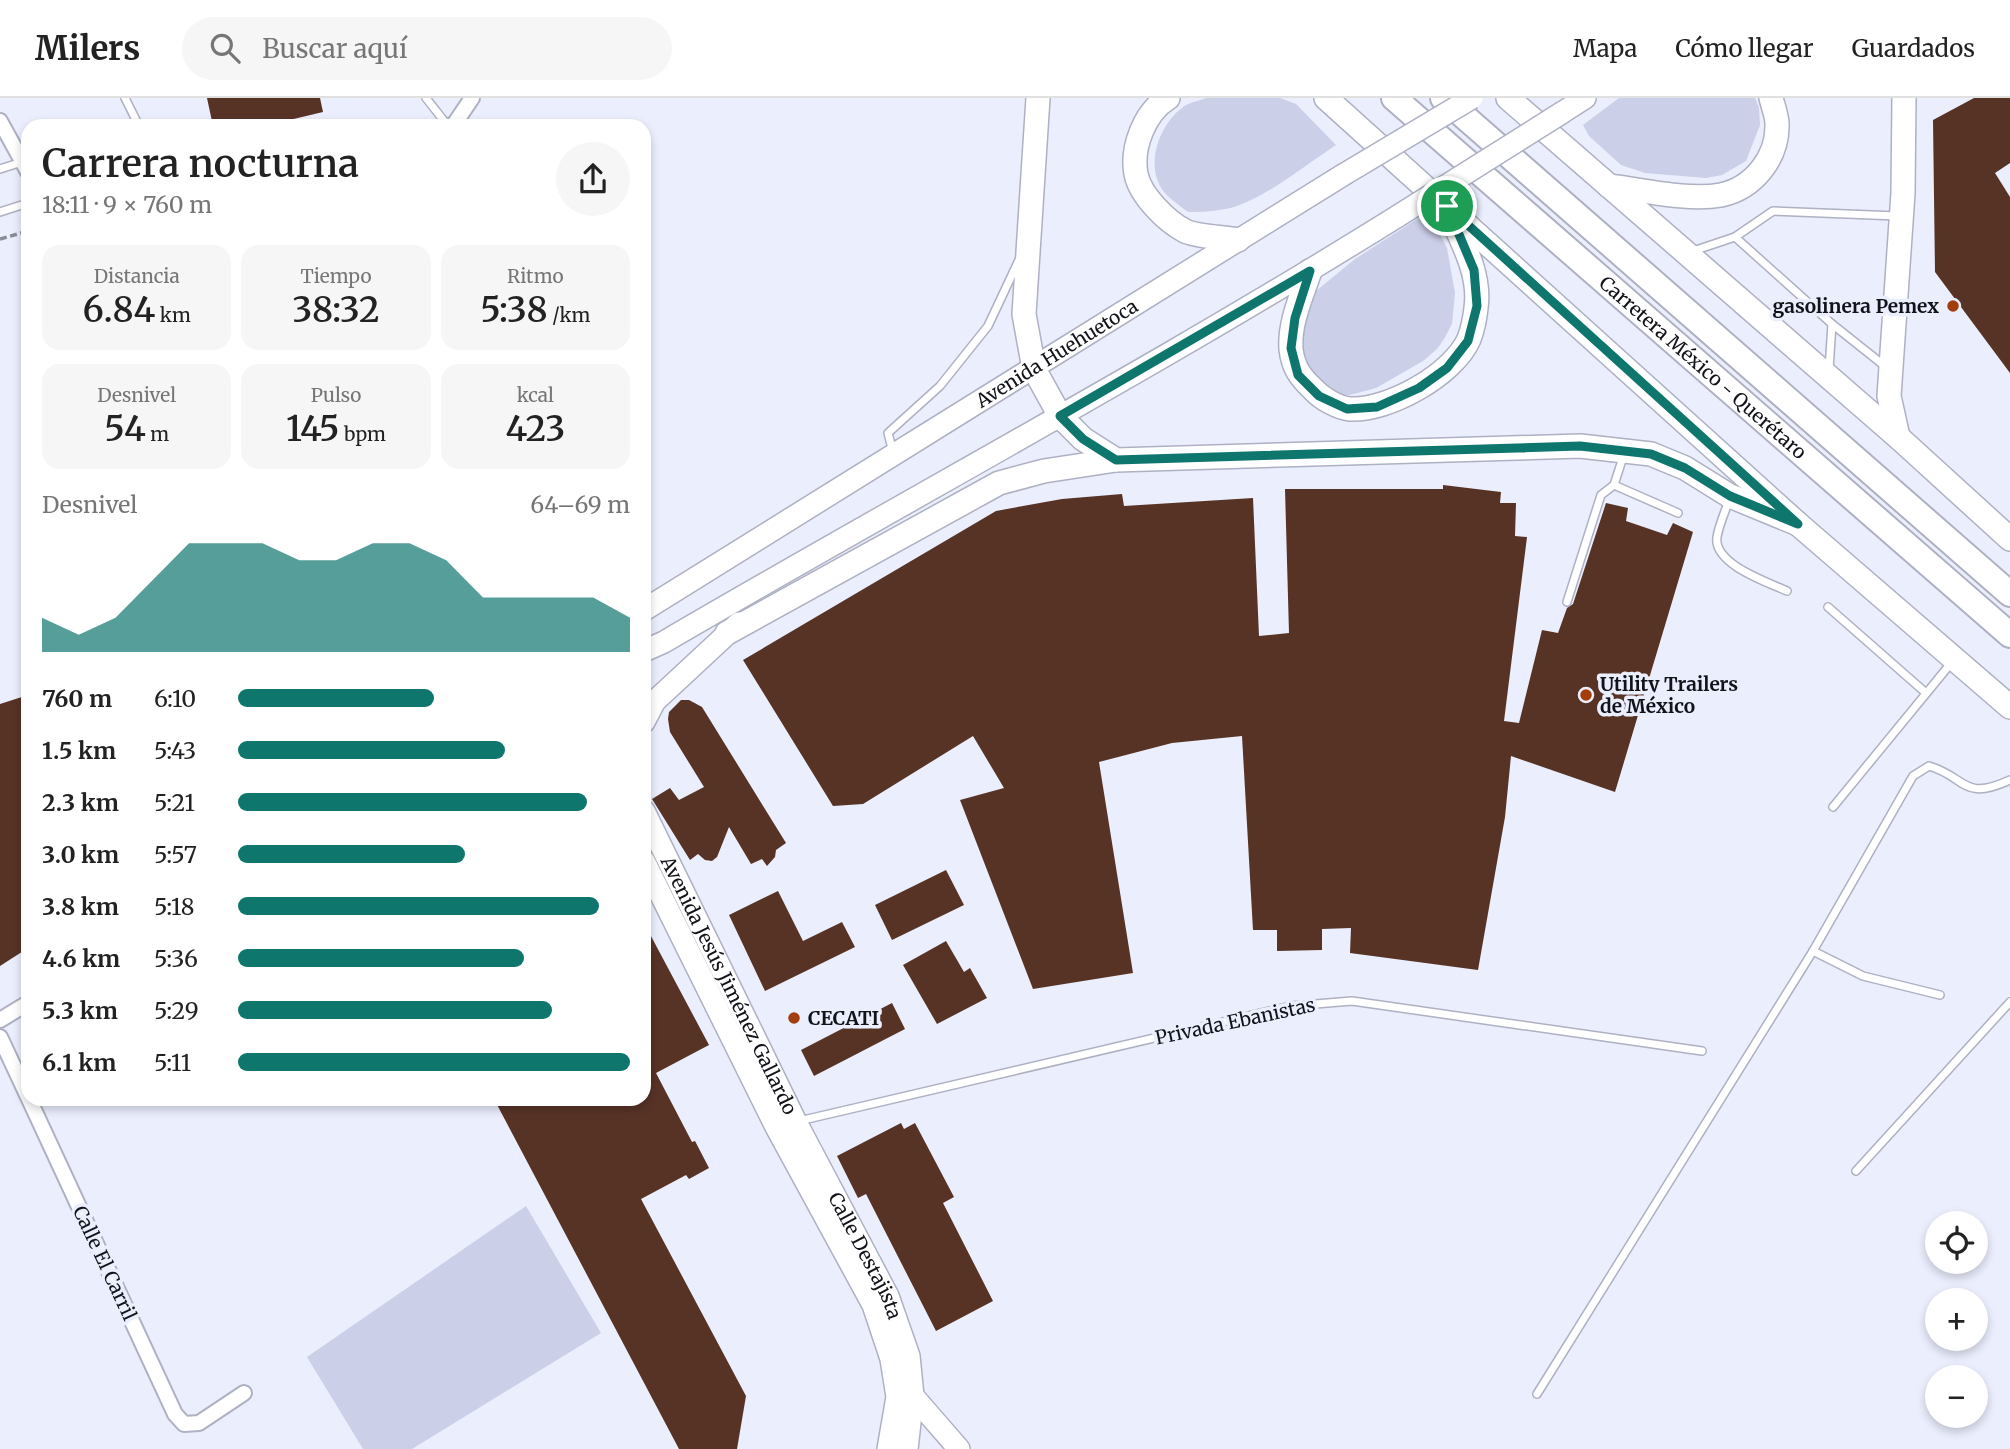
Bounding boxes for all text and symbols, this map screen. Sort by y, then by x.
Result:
search box [182,17,672,80]
text: Milers [35,28,140,69]
icon: search [206,29,244,67]
text: Buscar aquí [262,32,408,65]
text: Mapa [1573,33,1637,64]
text: Cómo llegar [1675,33,1814,64]
text: Guardados [1852,33,1975,64]
text: Carrera nocturna [42,140,359,187]
button: share [556,142,630,216]
pin [1417,176,1477,236]
icon: arrive [1428,187,1466,225]
text: 18:11 · 9 × 760 m [42,190,212,219]
text: Distancia [94,264,180,288]
text: Tiempo [300,264,372,288]
text: Ritmo [507,264,564,288]
street label: Carretera México - Querétaro [1595,271,1812,464]
text: 6.84 [83,288,155,332]
text: 38:32 [292,288,380,332]
text: 5:38 [480,288,548,332]
street label: Avenida Huehuetoca [970,294,1142,413]
place label: gasolinera Pemex [1772,294,1939,318]
marker: gasolinera Pemex [1945,298,1961,314]
text: km [155,303,191,327]
text: /km [548,303,590,327]
text: Desnivel [97,383,176,407]
text: Pulso [311,383,361,407]
text: kcal [517,383,554,407]
text: 54 [104,407,146,451]
text: 145 [286,407,340,451]
text: 423 [505,407,565,451]
text: m [146,422,169,446]
text: bpm [340,422,386,446]
text: Desnivel [42,490,137,519]
text: 64–69 m [530,490,630,519]
place label: Utility Trailers de México [1600,672,1738,718]
text: 760 m [42,684,112,713]
text: 6:10 [154,684,196,713]
marker: Utility Trailers de México [1578,687,1594,703]
text: 1.5 km [42,736,116,765]
text: 5:43 [154,736,196,765]
text: 2.3 km [42,788,119,817]
text: 5:21 [154,788,195,817]
text: 3.0 km [42,840,119,869]
text: 5:57 [154,840,197,869]
street label: Avenida Jesús Jiménez Gallardo [655,851,803,1119]
text: 3.8 km [42,892,119,921]
text: 5:18 [154,892,194,921]
text: 4.6 km [42,944,120,973]
text: 5:36 [154,944,198,973]
street label: Privada Ebanistas [1153,992,1317,1050]
text: 5.3 km [42,996,118,1025]
text: 5:29 [154,996,199,1025]
place label: CECATI [808,1006,879,1030]
marker: CECATI [786,1010,802,1026]
text: 6.1 km [42,1048,116,1077]
text: 5:11 [154,1048,191,1077]
street label: Calle Destajista [823,1188,907,1322]
street label: Calle El Carril [68,1202,142,1324]
map controls [1925,1211,1988,1428]
button: locate [1925,1211,1988,1274]
button: + [1925,1288,1988,1351]
button: − [1925,1365,1988,1428]

